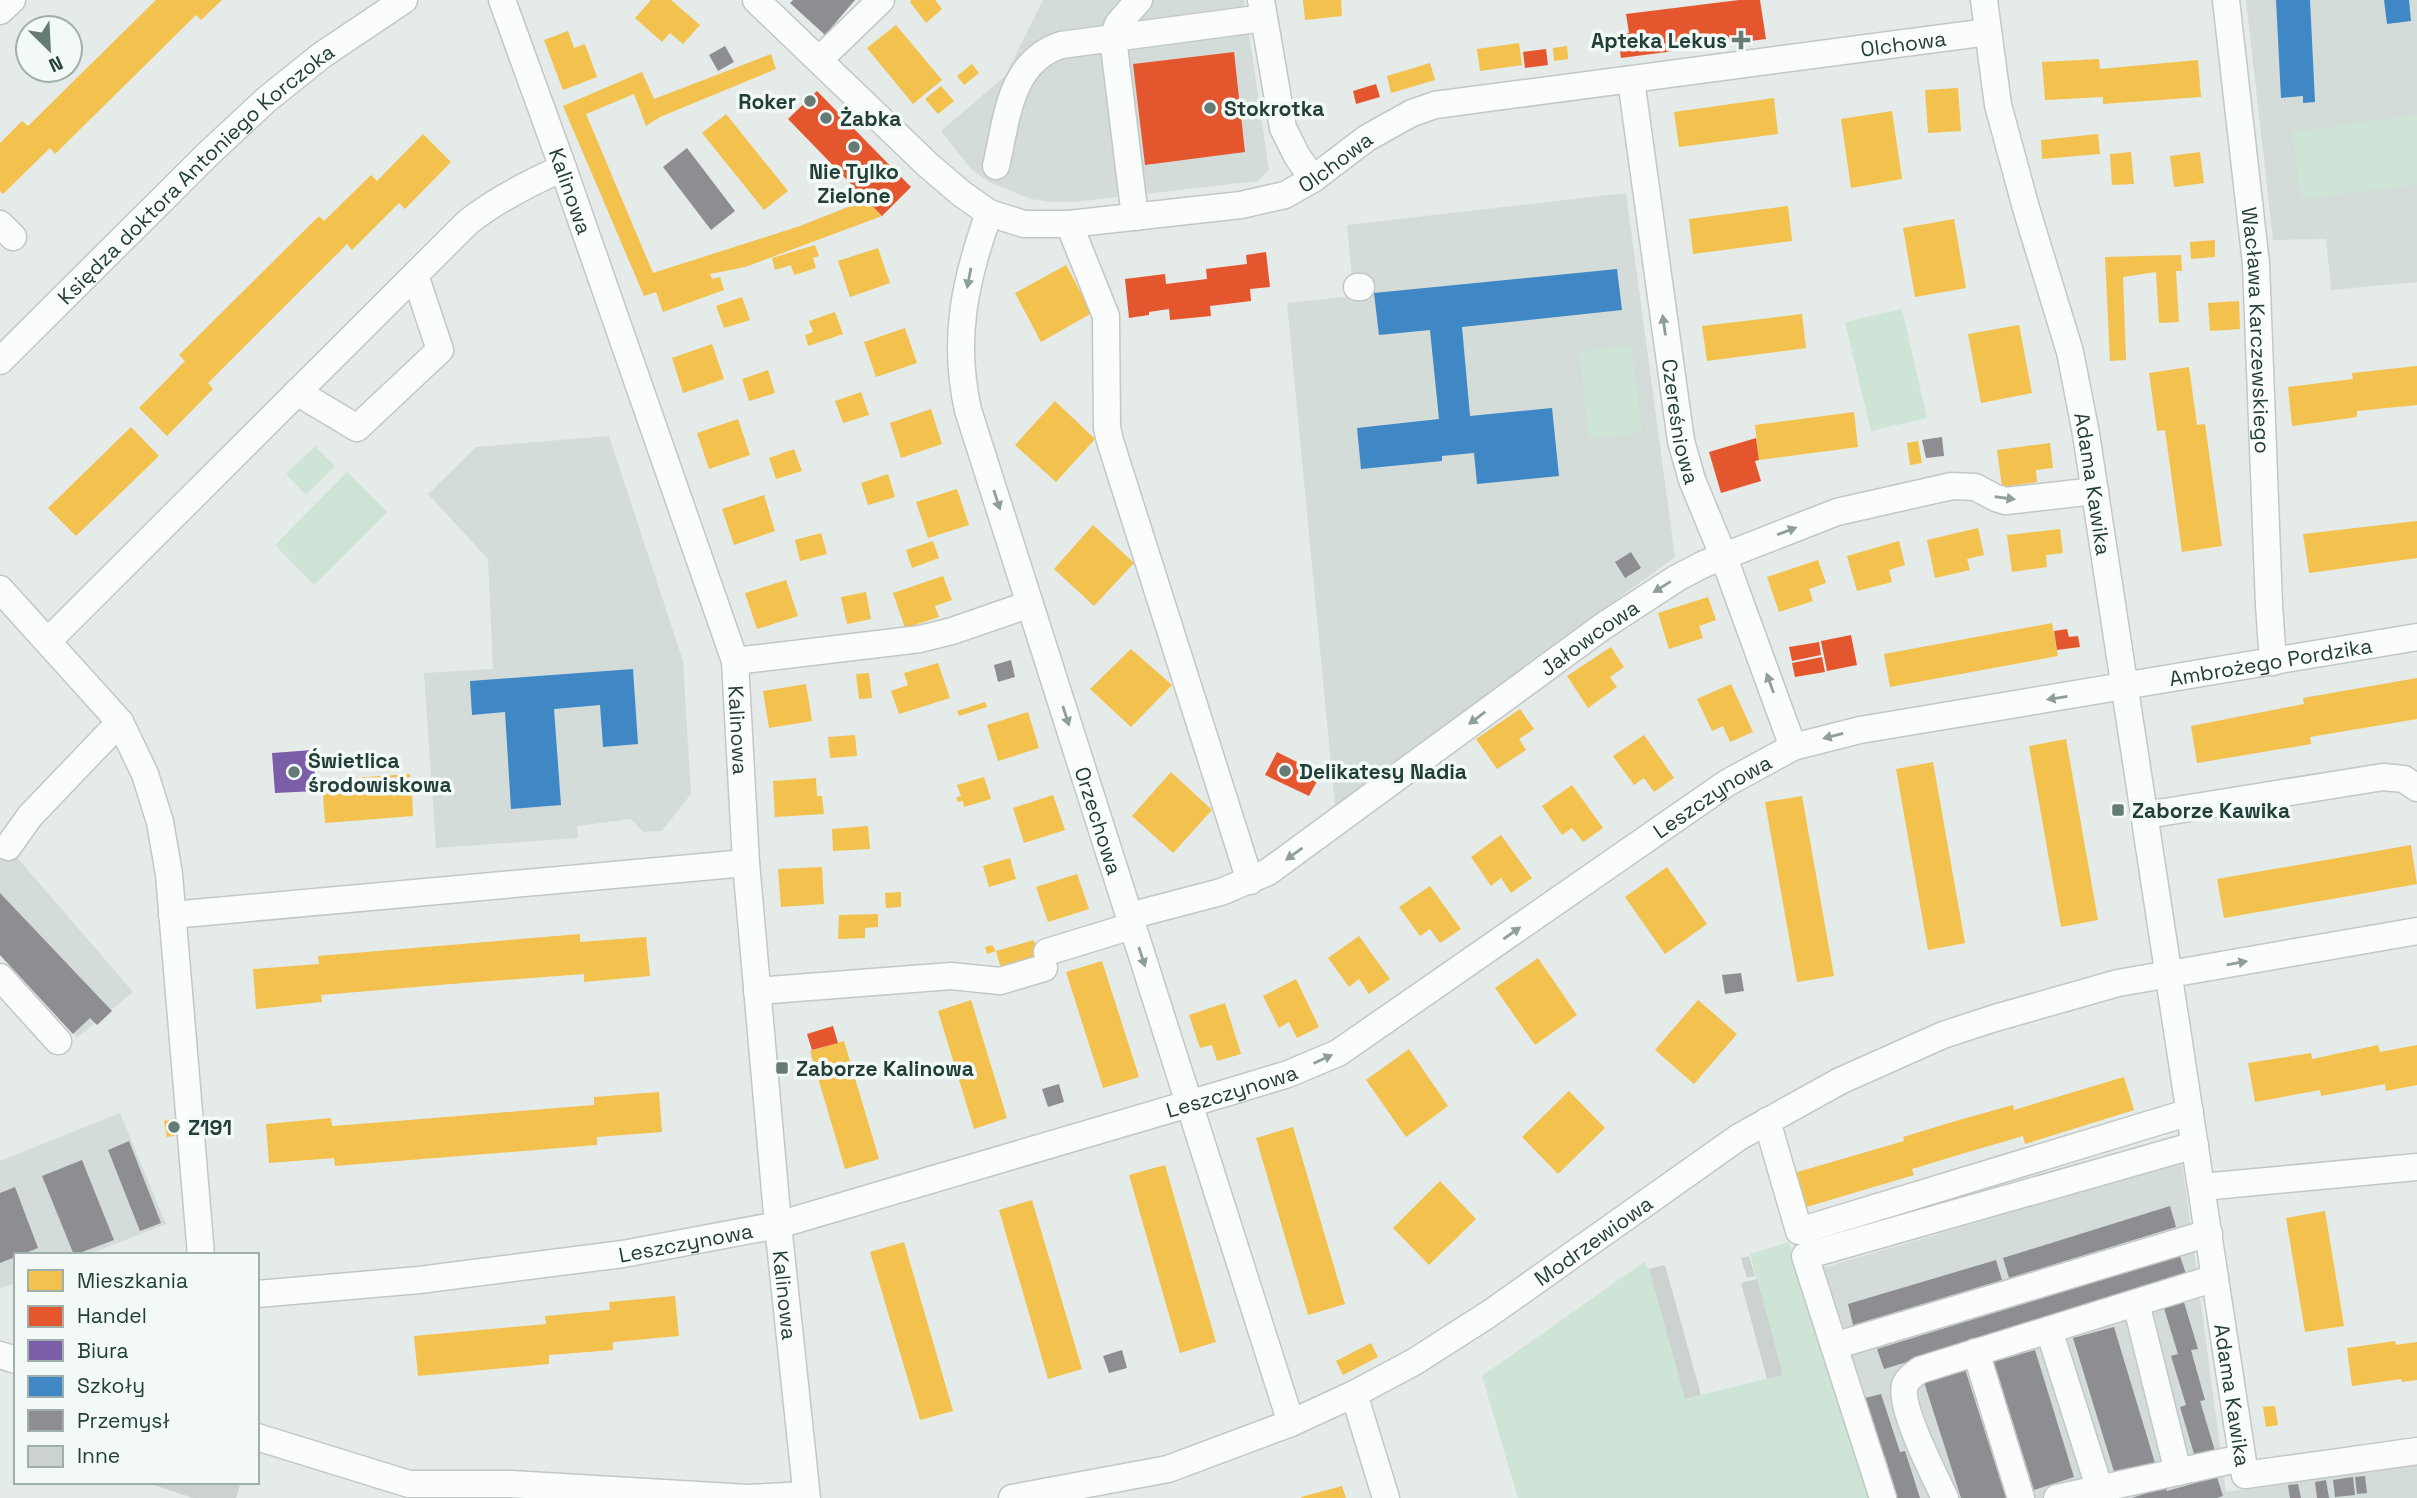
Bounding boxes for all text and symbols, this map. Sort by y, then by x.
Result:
north arrow [14,14,84,84]
street label: Olchowa [1859,24,1948,62]
place label: Apteka Lekus [1591,27,1727,54]
marker: Apteka Lekus [1733,32,1749,48]
street label: Księdza doktora Antoniego Korczoka [51,37,339,310]
text: N [45,50,67,78]
place label: Roker [738,88,796,115]
marker: Roker [802,93,818,109]
place label: Stokrotka [1224,95,1324,122]
marker: Stokrotka [1202,100,1218,116]
place label: Żabka [840,105,901,132]
marker: Żabka [818,110,834,126]
street label: Olchowa [1293,125,1378,198]
marker: Nie Tylko Zielone [846,139,862,155]
street label: Kalinowa [543,144,598,238]
place label: Nie Tylko Zielone [809,158,899,209]
street label: Wacława Karczewskiego [2236,206,2277,454]
one-way arrow [963,267,974,289]
one-way arrow [1658,313,1669,335]
street label: Czereśniowa [1656,357,1706,487]
street label: Adama Kawika [2069,410,2118,557]
one-way arrow [992,489,1002,510]
one-way arrow [1994,493,2016,504]
one-way arrow [1776,526,1797,537]
one-way arrow [1653,581,1672,594]
street label: Jałowcowa [1534,593,1644,682]
street label: Ambrożego Pordzika [2167,631,2374,692]
one-way arrow [1764,672,1775,693]
street label: Kalinowa [723,685,755,775]
one-way arrow [2046,693,2068,704]
one-way arrow [1061,706,1071,727]
one-way arrow [1468,711,1486,725]
one-way arrow [1822,731,1844,742]
place label: Świetlica środowiskowa [308,747,452,798]
street label: Leszczynowa [1647,748,1776,844]
place label: Delikatesy Nadia [1299,758,1467,785]
street label: Orzechowa [1069,763,1129,878]
marker: Delikatesy Nadia [1277,763,1293,779]
marker: Świetlica środowiskowa [286,764,302,780]
place label: Zaborze Kawika [2132,797,2290,824]
marker: Zaborze Kawika [2110,802,2126,818]
one-way arrow [1285,847,1303,861]
one-way arrow [1503,926,1521,940]
one-way arrow [1137,946,1148,967]
one-way arrow [2226,957,2248,968]
one-way arrow [1313,1054,1333,1065]
place label: Zaborze Kalinowa [796,1055,974,1082]
street label: Leszczynowa [1163,1058,1302,1123]
marker: Zaborze Kalinowa [774,1060,790,1076]
place label: Z191 [188,1114,232,1141]
marker: Z191 [166,1119,182,1135]
street label: Modrzewiowa [1529,1189,1658,1291]
street label: Leszczynowa [616,1217,755,1268]
street label: Kalinowa [767,1249,804,1341]
legend [14,1253,259,1484]
text: Mieszkania [77,1267,188,1294]
text: Handel [77,1302,147,1329]
street label: Adama Kawika [2209,1322,2257,1468]
text: Biura [77,1337,129,1364]
text: Szkoły [77,1372,145,1399]
text: Przemysł [77,1407,170,1434]
text: Inne [77,1442,120,1469]

